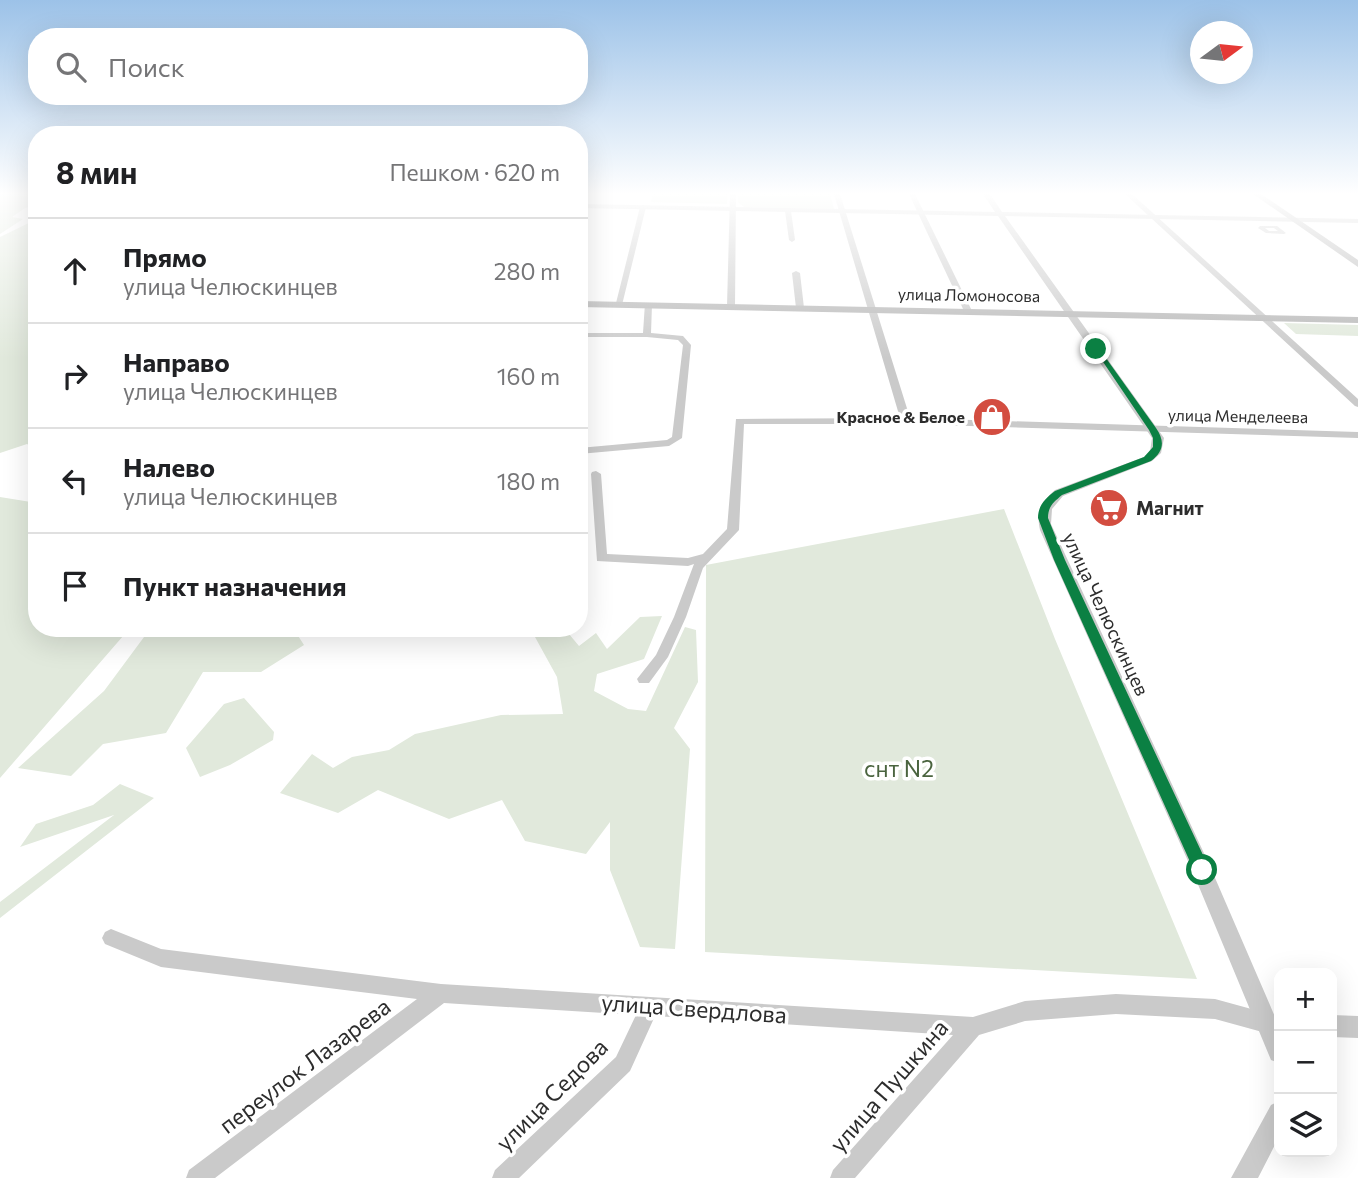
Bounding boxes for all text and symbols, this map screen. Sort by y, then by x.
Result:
north arrow [1190,21,1253,84]
search box [28,28,588,105]
icon: search [52,48,90,86]
text: Поиск [108,51,185,82]
text: 8 мин [56,153,137,190]
text: Пешком · 620 m [389,158,560,186]
text: Прямо [123,241,207,272]
icon: ahead [56,252,94,290]
text: 280 m [494,257,560,285]
text: улица Челюскинцев [123,272,338,300]
street label: улица Ломоносова [898,284,1040,305]
route end [1080,333,1111,364]
text: Направо [123,346,230,377]
icon: right [56,357,94,395]
text: 160 m [497,362,560,390]
text: улица Челюскинцев [123,377,338,405]
shop icon: Красное & Белое [971,396,1013,438]
street label: улица Менделеева [1168,405,1308,426]
place label: Красное & Белое [836,407,965,426]
text: Налево [123,451,215,482]
icon: left [56,462,94,500]
text: 180 m [497,467,560,495]
text: улица Челюскинцев [123,482,338,510]
supermarket icon: Магнит [1088,487,1130,529]
place label: Магнит [1136,496,1204,519]
street label: улица Челюскинцев [1059,529,1154,699]
icon: arrive [56,567,94,605]
text: Пункт назначения [123,570,347,601]
park label: снт N2 [864,754,934,782]
route start [1186,854,1217,885]
map controls [1274,968,1337,1157]
button: + [1274,968,1337,1031]
street label: улица Свердлова [600,988,788,1028]
street label: переулок Лазарева [213,992,396,1139]
street label: улица Пушкина [823,1014,953,1157]
button: − [1274,1031,1337,1094]
street label: улица Седова [490,1033,613,1156]
button: layers [1274,1094,1337,1157]

